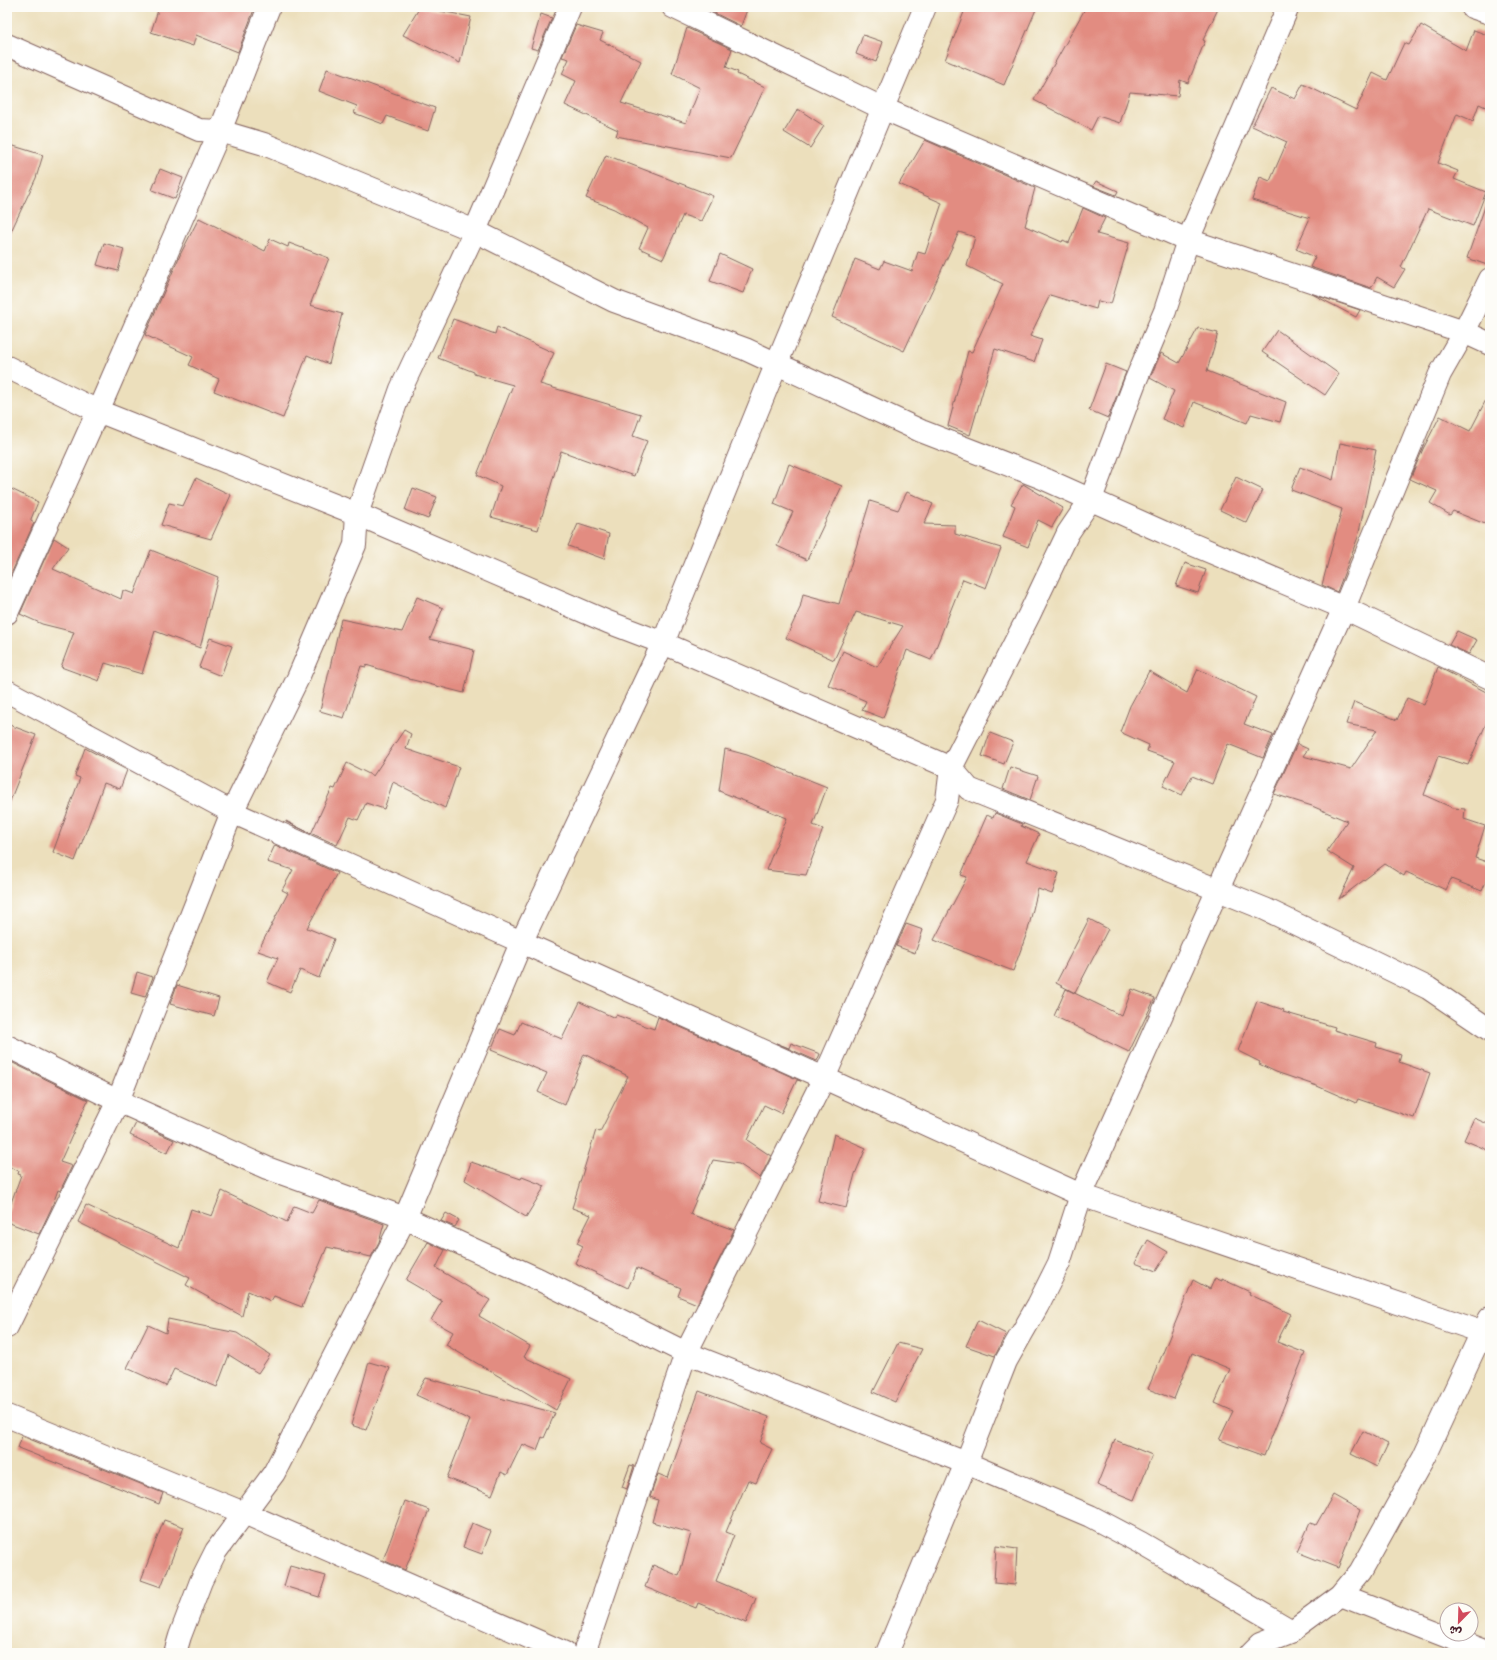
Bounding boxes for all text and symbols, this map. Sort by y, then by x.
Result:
north arrow [1439,1602,1479,1642]
text: ش [1447,1622,1463,1640]

